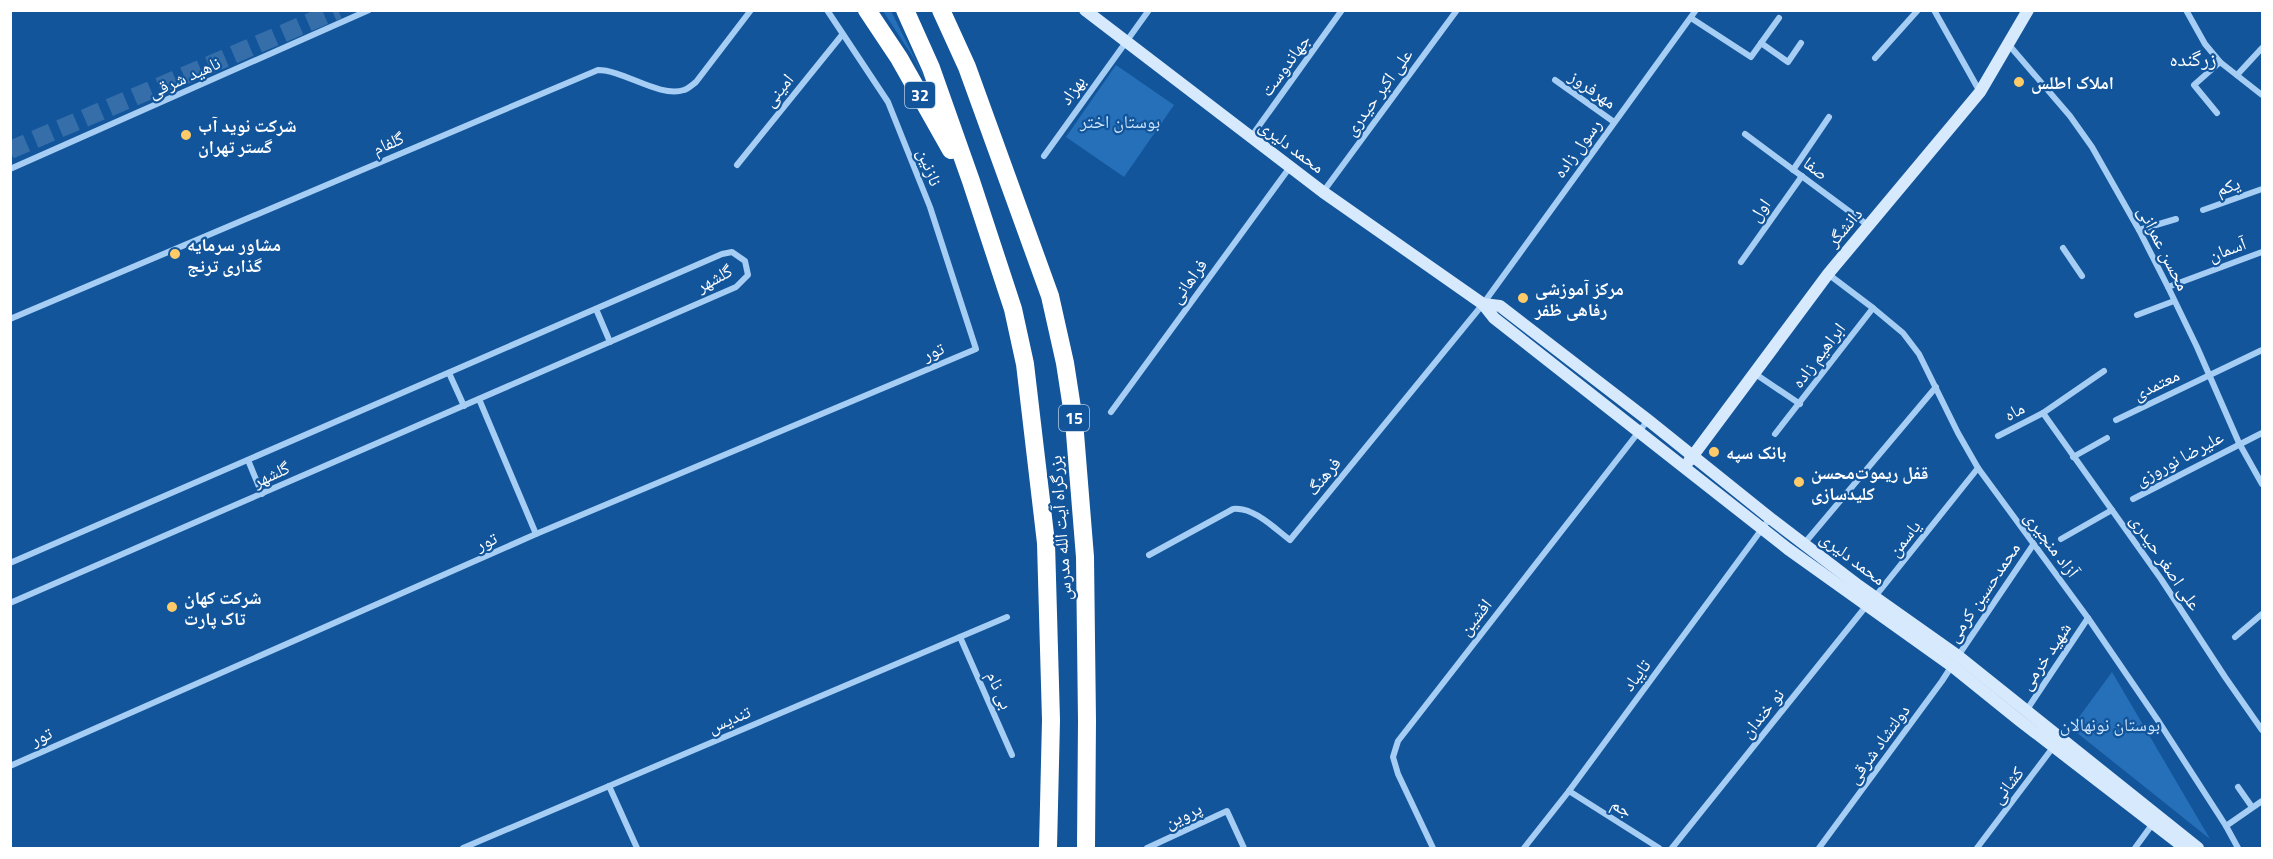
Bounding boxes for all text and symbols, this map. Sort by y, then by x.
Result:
street label: جهاندوست [1253,28,1317,102]
street label: علی اکبر حیدری [1337,43,1419,141]
district label: زرگنده [2169,43,2217,74]
street label: ناهید شرقی [143,49,225,105]
street label: مهرفروز [1563,62,1622,115]
street label: امینی [756,67,800,113]
place label: املاک اطلس [2031,69,2114,96]
street label: بهزاد [1052,70,1092,110]
marker: املاک اطلس [2012,75,2026,89]
road number: 32 [905,82,935,108]
park label: بوستان اختر [1079,108,1160,135]
place label: شرکت نوید آب گستر تهران [198,112,297,160]
street label: محمد دلیری [1253,112,1331,180]
street label: رسول زاده [1546,113,1608,183]
street label: گلفام [368,124,409,162]
marker: شرکت نوید آب گستر تهران [179,128,193,142]
street label: نازنین [911,144,950,190]
street label: صفا [1798,149,1834,187]
street label: یکم [2212,169,2244,203]
street label: اول [1741,193,1777,227]
street label: دانشگر [1819,201,1869,253]
street label: محسن عمرانی [2131,201,2197,295]
street label: آسمان [2204,230,2250,268]
place label: مشاور سرمایه گذاری ترنج [187,231,281,279]
marker: مشاور سرمایه گذاری ترنج [168,247,182,261]
street label: فراهانی [1162,253,1214,309]
street label: گلشهر [690,257,738,299]
place label: مرکز آموزشی رفاهی ظفر [1534,275,1624,323]
marker: مرکز آموزشی رفاهی ظفر [1516,291,1530,305]
street label: ابراهیم زاده [1784,317,1852,393]
street label: تور [917,334,948,368]
street label: معتمدی [2128,361,2184,407]
street label: ماه [1999,394,2029,428]
road number: 15 [1059,405,1089,431]
street label: علیرضا نوروزی [2130,423,2228,493]
place label: بانک سپه [1726,439,1786,466]
marker: بانک سپه [1707,445,1721,459]
street label: فرهنگ [1299,451,1347,501]
street label: گلشهر [247,454,294,494]
street label: بزرگراه آیت الله مدرس [1041,455,1079,601]
place label: قفل ریموت‌محسن کلیدسازی [1811,459,1929,507]
marker: قفل ریموت‌محسن کلیدسازی [1792,475,1806,489]
street label: آزاد منجیری [2018,505,2086,583]
street label: علی اصغر حیدری [2124,508,2208,616]
street label: یاسمن [1881,514,1927,562]
street label: تور [470,524,501,558]
street label: محمد دلیری [1814,524,1892,592]
street label: محمدحسین کرمی [1939,536,2027,648]
place label: شرکت کهان تاک پارت [184,584,262,632]
street label: افشین [1452,593,1498,641]
marker: شرکت کهان تاک پارت [165,600,179,614]
street label: شهید خرمی [2012,617,2078,695]
street label: تایباد [1615,653,1657,697]
street label: بی نام [980,666,1020,714]
street label: نو خندان [1733,682,1791,744]
street label: تندیس [703,698,755,740]
street label: دولتشاد شرقی [1840,698,1916,790]
park label: بوستان نونهالان [2060,711,2160,738]
street label: تور [25,719,56,753]
street label: کشانی [1984,760,2031,810]
street label: جم [1606,790,1638,824]
street label: پروین [1160,795,1206,835]

